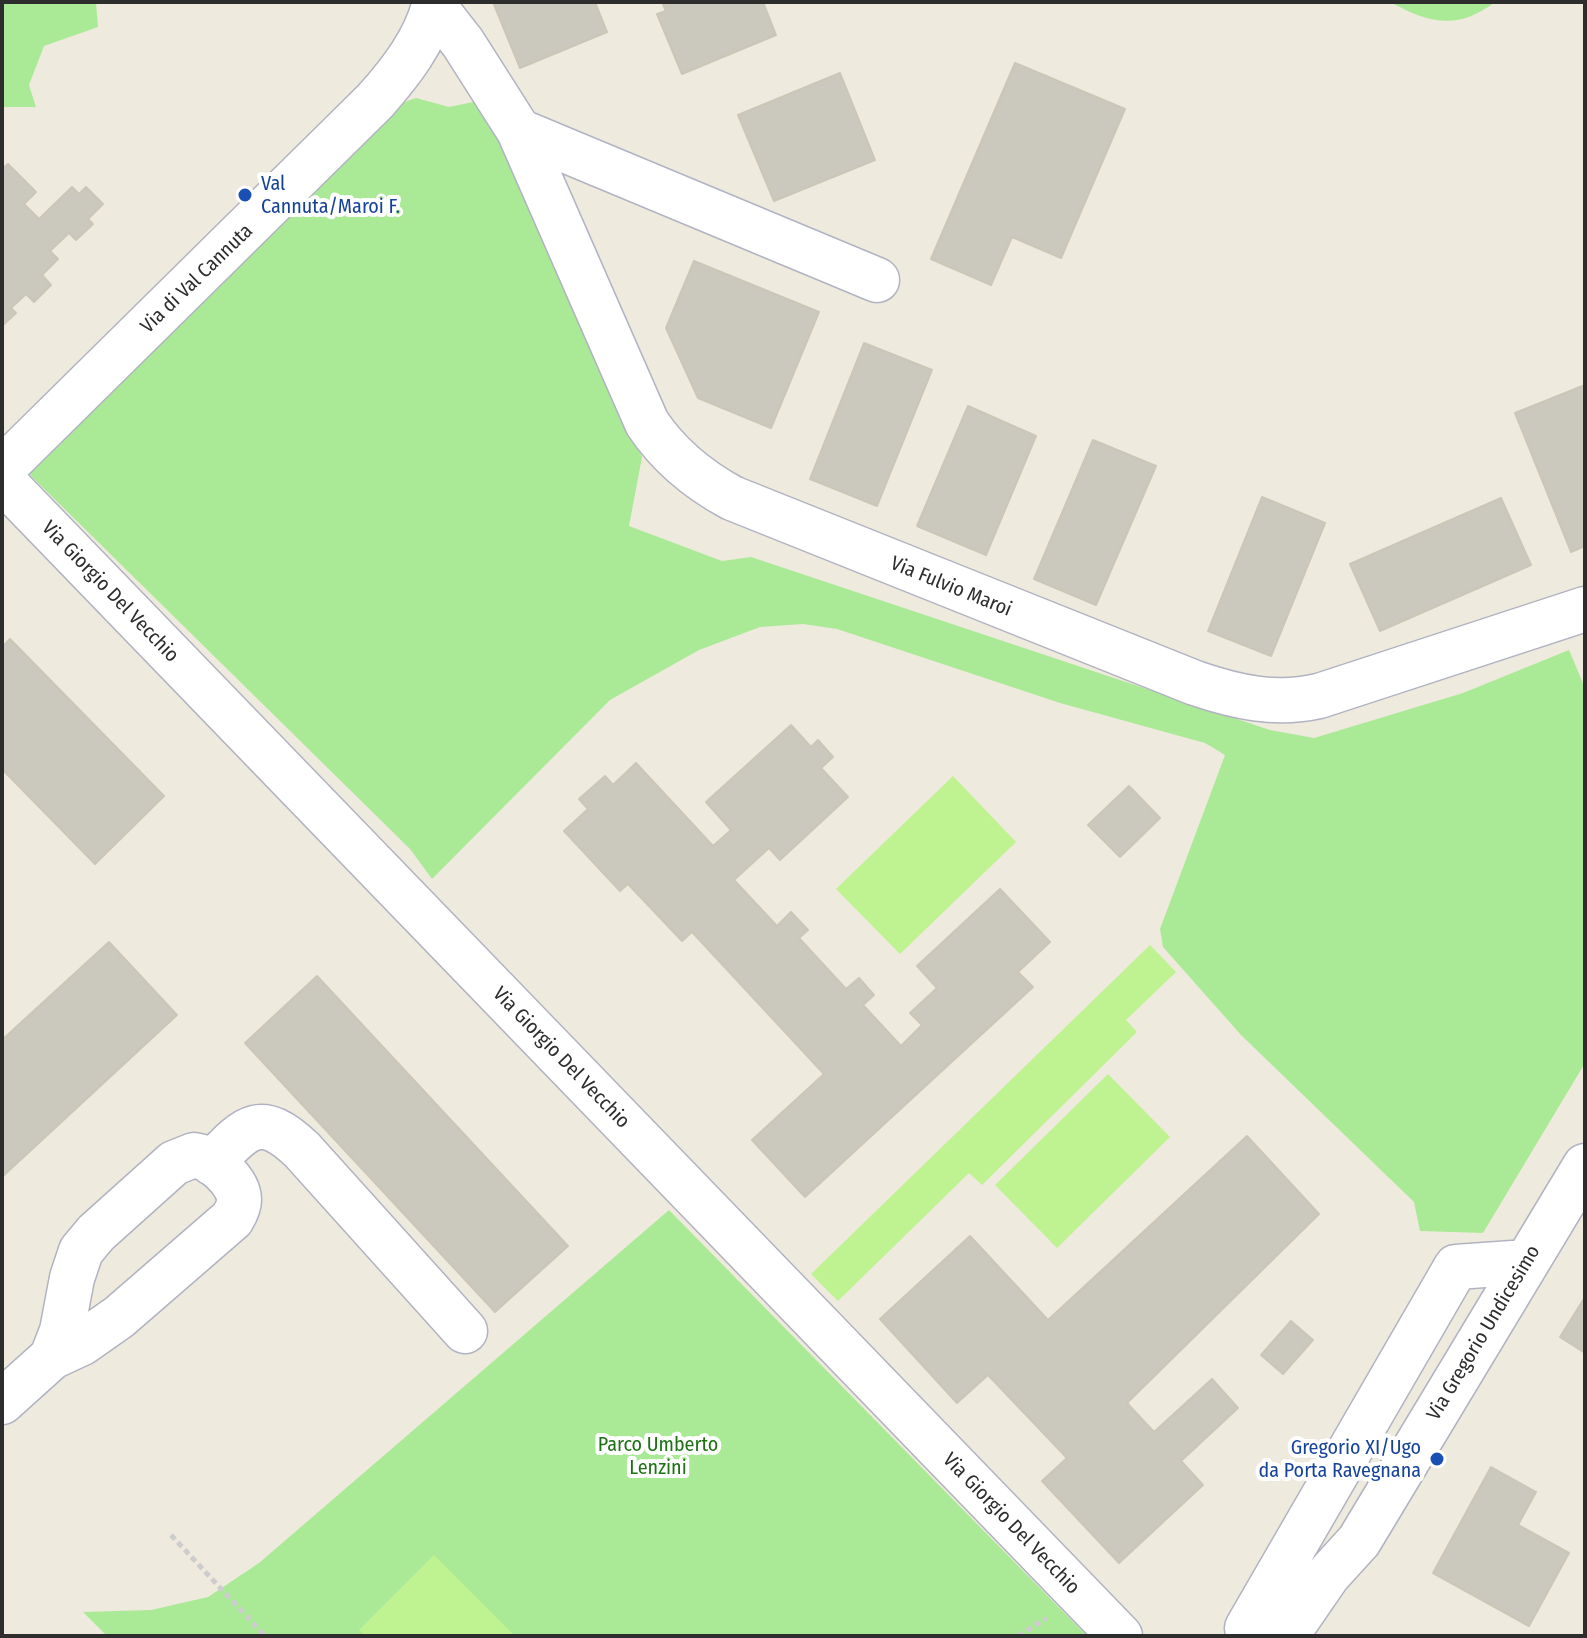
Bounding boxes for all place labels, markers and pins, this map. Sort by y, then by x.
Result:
place label: Val Cannuta/Maroi F. [261,172,400,219]
marker: Val Cannuta/Maroi F. [236,186,254,204]
place label: Gregorio XI/Ugo da Porta Ravegnana [1259,1436,1421,1483]
marker: Gregorio XI/Ugo da Porta Ravegnana [1428,1450,1446,1468]

